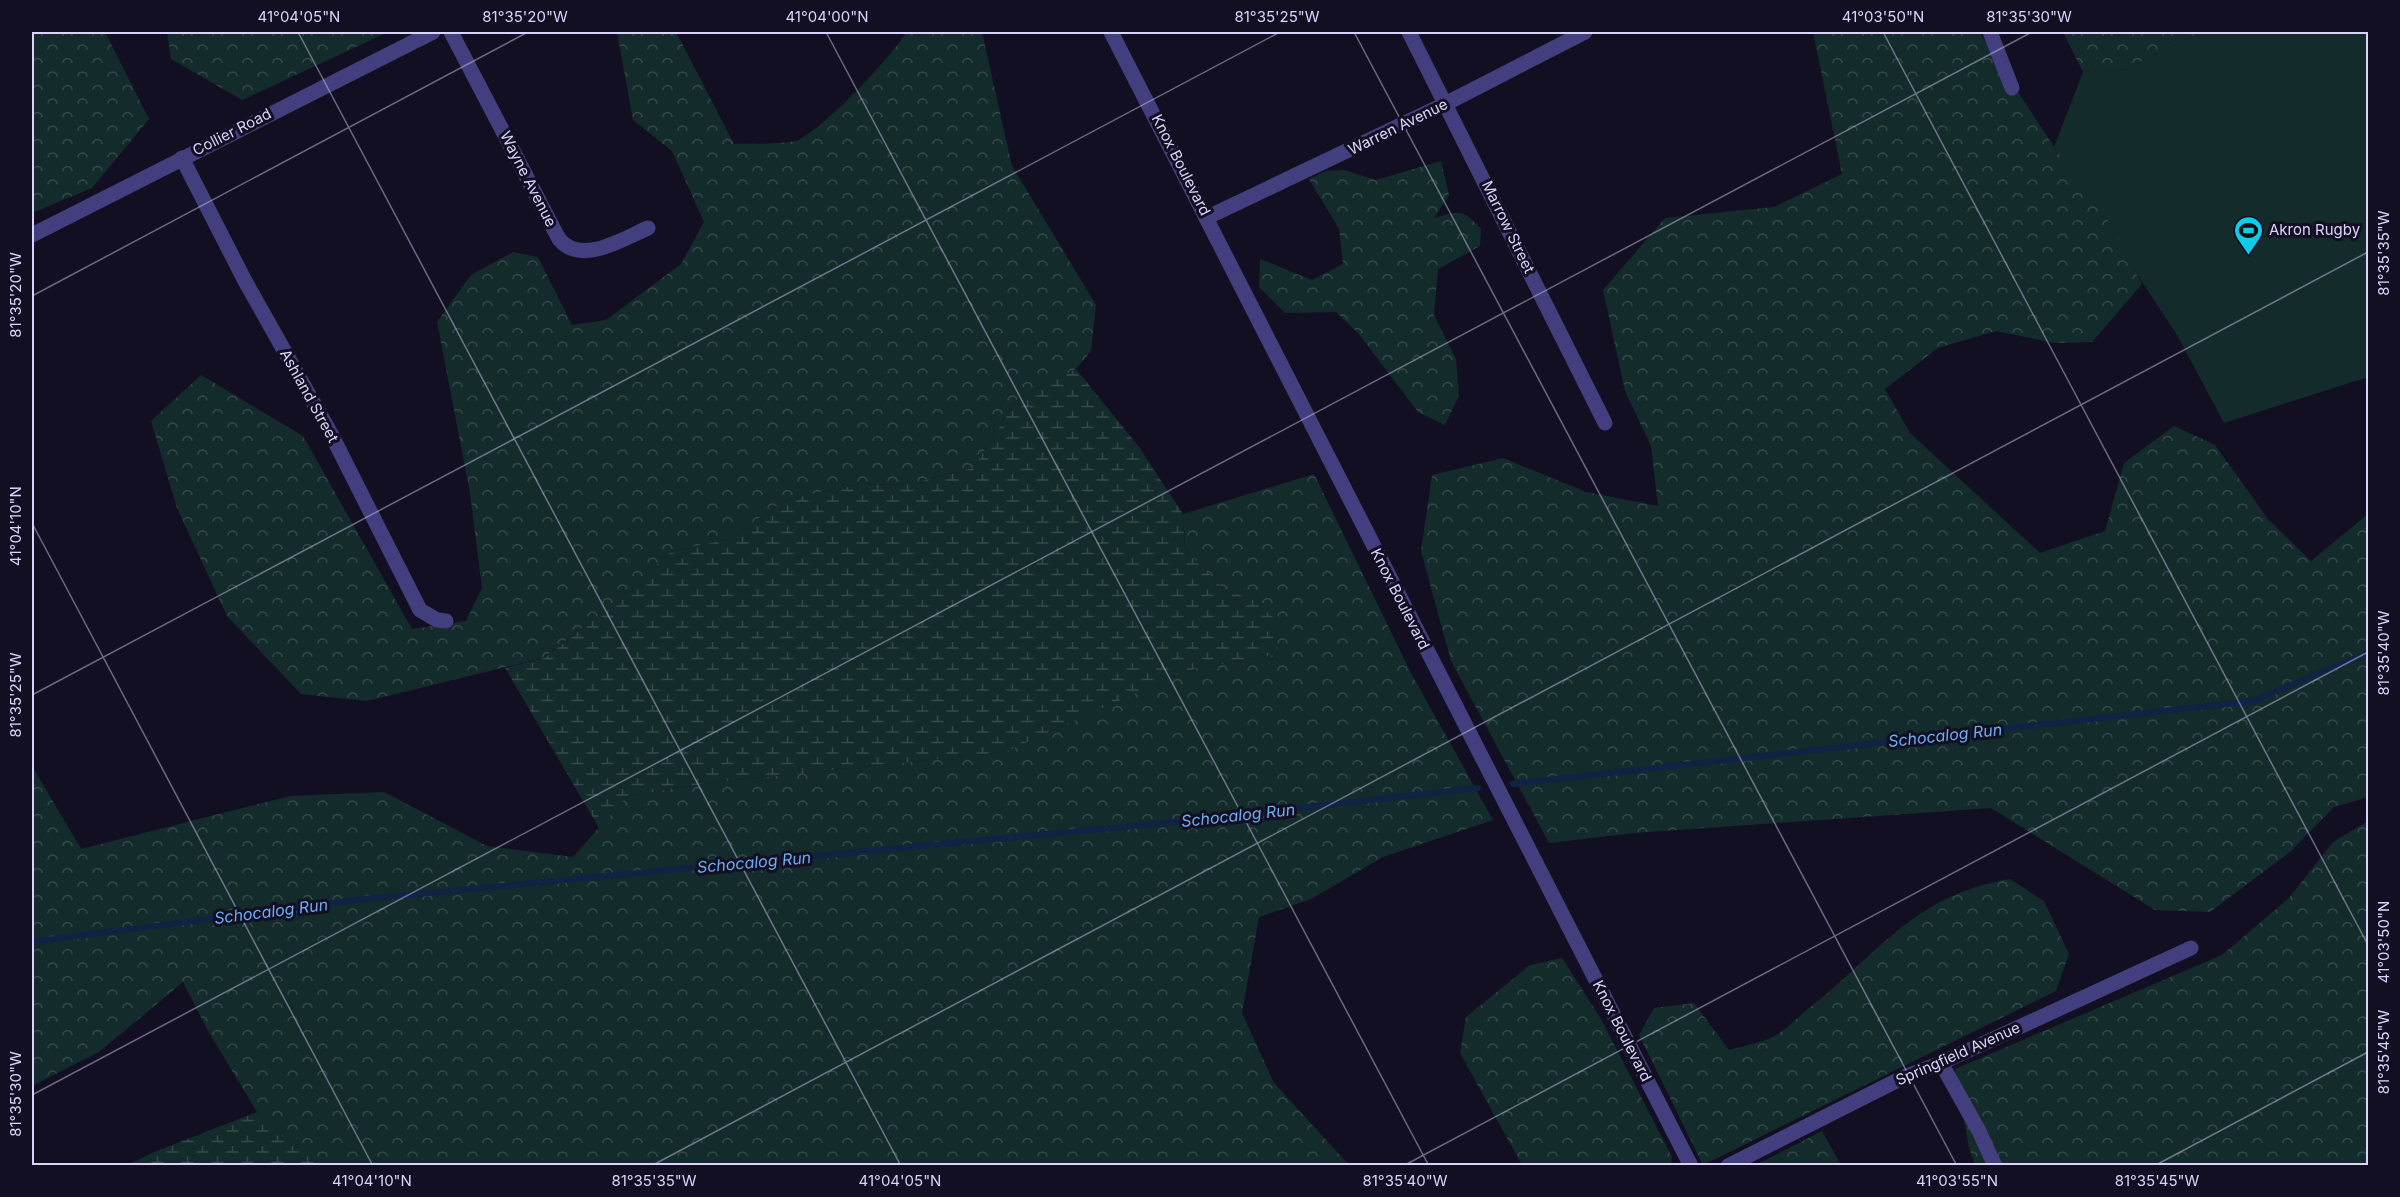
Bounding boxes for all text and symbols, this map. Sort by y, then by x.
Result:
text: 41°04'05"N [258,7,340,26]
text: 81°35'20"W [482,7,568,26]
text: 41°04'00"N [785,7,869,26]
text: 81°35'25"W [1234,7,1320,26]
text: 41°03'50"N [1842,7,1924,26]
text: 81°35'30"W [1986,7,2072,26]
street label: Warren Avenue [1345,94,1451,159]
street label: Collier Road [189,104,274,159]
street label: Knox Boulevard [1148,111,1215,219]
street label: Wayne Avenue [496,128,561,230]
street label: Marrow Street [1478,177,1539,276]
text: 81°35'35"W [2374,210,2393,296]
sports icon: Akron Rugby [2232,214,2264,256]
place label: Akron Rugby [2269,220,2361,239]
text: 81°35'20"W [6,252,25,338]
street label: Ashland Street [276,346,343,446]
text: 41°04'10"N [6,486,25,566]
street label: Knox Boulevard [1367,545,1434,653]
text: 81°35'40"W [2374,610,2393,696]
text: 81°35'25"W [6,652,25,738]
water label: Schocalog Run [1887,719,2003,751]
water label: Schocalog Run [1180,799,1296,831]
water label: Schocalog Run [696,847,812,877]
water label: Schocalog Run [213,894,329,928]
text: 41°03'50"N [2374,901,2393,983]
street label: Knox Boulevard [1589,977,1656,1085]
text: 81°35'45"W [2374,1009,2393,1094]
street label: Springfield Avenue [1893,1018,2023,1089]
text: 81°35'30"W [6,1051,25,1137]
text: 41°04'10"N [332,1171,412,1190]
text: 81°35'35"W [611,1171,697,1190]
text: 41°04'05"N [859,1171,941,1190]
text: 81°35'40"W [1362,1171,1448,1190]
text: 41°03'55"N [1916,1171,1998,1190]
text: 81°35'45"W [2115,1171,2200,1190]

